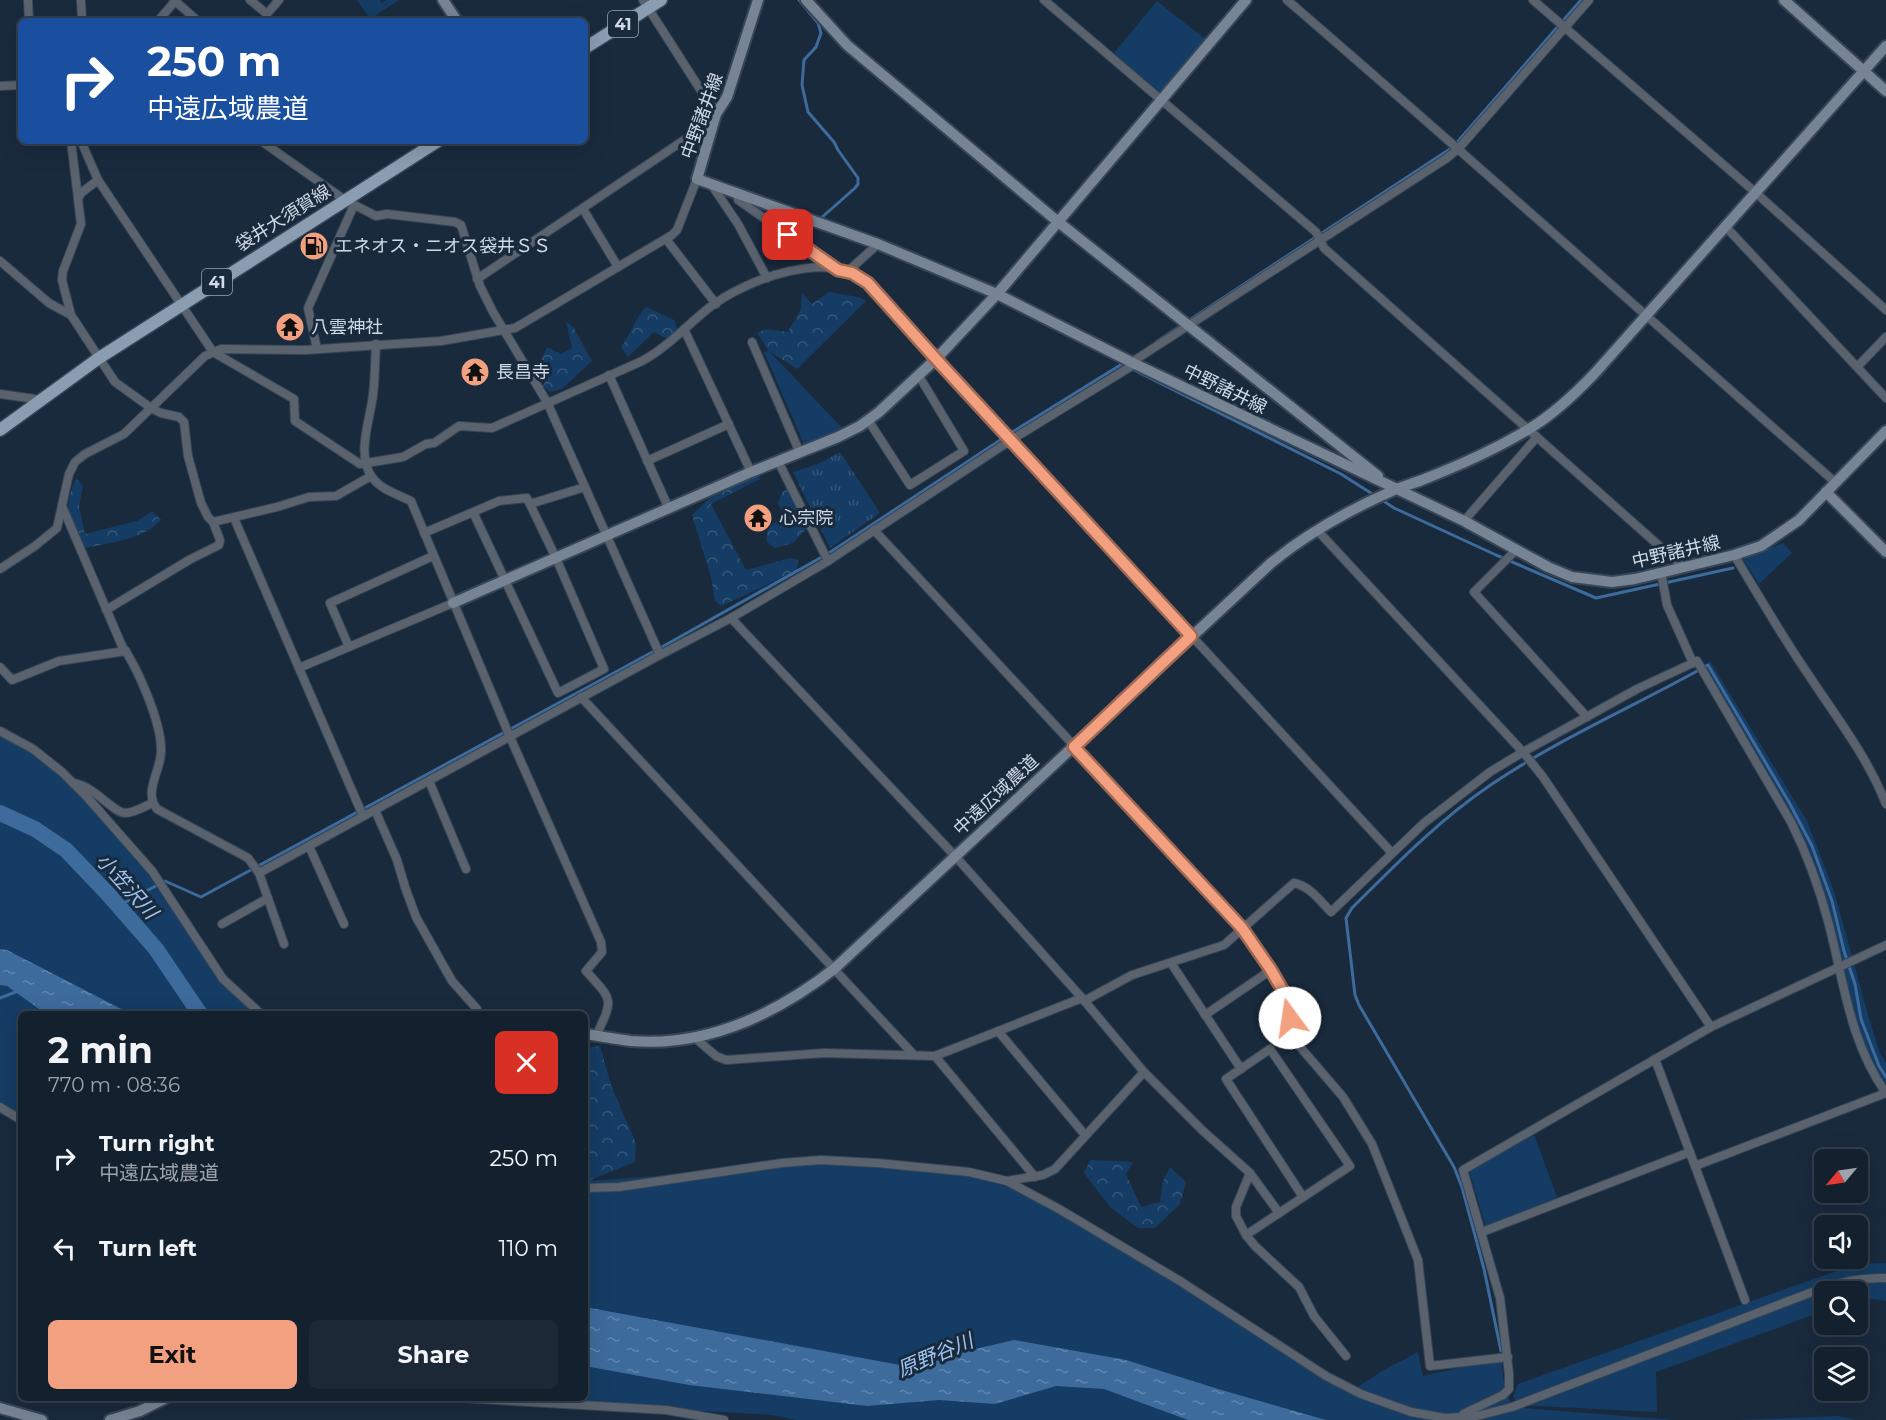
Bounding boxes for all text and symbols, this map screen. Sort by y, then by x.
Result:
road number: 41 [608,11,638,37]
text: 250 m [147,35,281,87]
icon: right [48,42,126,120]
street label: 中野諸井線 [676,70,728,162]
text: 中遠広域農道 [147,92,309,125]
street label: 袋井大須賀線 [231,180,335,256]
pin [762,209,813,260]
icon: arrive [771,218,804,251]
fuel station icon: エネオス・ニオス袋井ＳＳ [298,230,330,262]
place label: エネオス・ニオス袋井ＳＳ [335,235,551,257]
road number: 41 [202,269,232,295]
temple icon: 八雲神社 [274,311,306,343]
place label: 八雲神社 [311,316,383,338]
temple icon: 長昌寺 [459,356,491,388]
street label: 中野諸井線 [1180,359,1270,419]
place label: 長昌寺 [496,361,550,383]
temple icon: 心宗院 [742,502,774,534]
place label: 心宗院 [779,507,833,529]
street label: 中野諸井線 [1630,531,1722,573]
street label: 中遠広域農道 [949,750,1043,840]
water label: 小笠沢川 [91,848,164,925]
position arrow [1258,986,1322,1050]
text: 2 min [48,1028,153,1072]
button: close [495,1031,558,1094]
text: 770 m · 08:36 [48,1073,180,1097]
text: Turn right [99,1130,214,1157]
icon: right [48,1142,81,1175]
text: 250 m [489,1145,558,1172]
north arrow [1814,1149,1868,1203]
map controls [1814,1149,1868,1401]
text: 中遠広域農道 [99,1161,219,1185]
button: sound [1814,1215,1868,1269]
icon: left [48,1232,81,1265]
text: Turn left [99,1235,197,1262]
text: 110 m [498,1235,558,1262]
button: search [1814,1281,1868,1335]
button: Exit [48,1320,297,1389]
button: Share [309,1320,558,1389]
water label: 原野谷川 [893,1328,978,1382]
button: layers [1814,1347,1868,1401]

